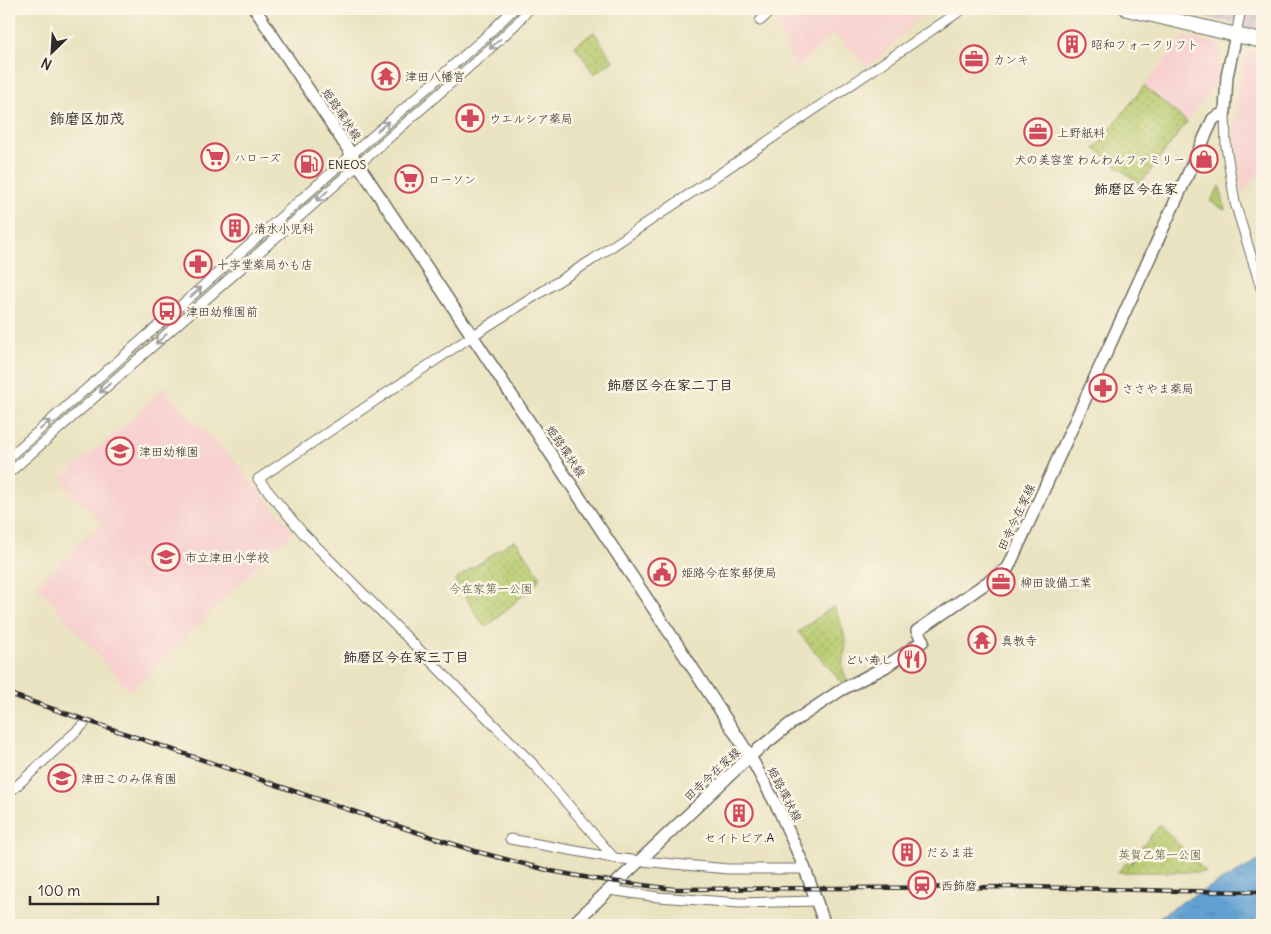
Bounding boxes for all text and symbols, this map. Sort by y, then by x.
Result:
north arrow [28,28,78,78]
building icon: 昭和フォークリフト [1057,29,1087,59]
place label: 昭和フォークリフト [1091,37,1199,52]
one-way arrow [489,38,501,50]
office icon: カンキ [959,44,989,74]
place label: カンキ [993,52,1029,67]
text: N [38,54,55,74]
temple icon: 津田八幡宮 [371,61,401,91]
place label: 津田八幡宮 [405,69,465,84]
street label: 姫路環状線 [319,85,365,143]
pharmacy icon: ウエルシア薬局 [455,103,485,133]
district label: 飾磨区加茂 [49,109,125,128]
place label: ウエルシア薬局 [489,111,573,126]
office icon: 上野紙料 [1023,117,1053,147]
one-way arrow [376,120,389,131]
place label: 上野紙料 [1057,125,1105,140]
supermarket icon: ハローズ [200,142,230,172]
shop icon: 犬の美容室 わんわんファミリー [1189,144,1219,174]
fuel station icon: ENEOS [294,149,324,179]
place label: ハローズ [234,150,281,165]
place label: 犬の美容室 わんわんファミリー [1014,152,1185,167]
place label: ENEOS [328,157,367,172]
supermarket icon: ローソン [394,164,424,194]
place label: ローソン [428,172,476,187]
district label: 飾磨区今在家 [1094,180,1178,198]
one-way arrow [315,190,328,202]
building icon: 清水小児科 [220,213,250,243]
place label: 清水小児科 [254,221,314,236]
pharmacy icon: 十字堂薬局かも店 [183,249,213,279]
place label: 十字堂薬局かも店 [217,257,313,272]
one-way arrow [190,286,203,297]
bus stop icon: 津田幼稚園前 [152,296,182,326]
place label: 津田幼稚園前 [186,304,258,319]
one-way arrow [155,333,168,344]
pharmacy icon: ささやま薬局 [1088,373,1118,403]
district label: 飾磨区今在家二丁目 [607,376,733,394]
place label: ささやま薬局 [1122,381,1194,396]
one-way arrow [99,382,112,394]
one-way arrow [39,419,52,431]
street label: 姫路環状線 [543,422,589,480]
school or university icon: 津田幼稚園 [105,436,135,466]
place label: 津田幼稚園 [139,444,199,459]
street label: 田寺今在家線 [994,481,1038,553]
school or university icon: 市立津田小学校 [151,542,181,572]
place label: 市立津田小学校 [185,550,269,565]
public building icon: 姫路今在家郵便局 [647,557,677,587]
place label: 姫路今在家郵便局 [681,565,777,580]
office icon: 柳田設備工業 [986,567,1016,597]
place label: 柳田設備工業 [1020,575,1092,590]
park label: 今在家第一公園 [449,581,533,596]
temple icon: 真教寺 [967,625,997,655]
place label: 真教寺 [1001,633,1037,648]
restaurant icon: どい寿し [897,644,927,674]
district label: 飾磨区今在家三丁目 [343,648,469,666]
place label: どい寿し [845,652,893,667]
street label: 田寺今在家線 [681,744,743,804]
school or university icon: 津田このみ保育園 [47,763,77,793]
street label: 姫路環状線 [765,764,805,824]
place label: 津田このみ保育園 [81,771,177,786]
building icon: セイトピア.A [724,798,754,828]
place label: セイトピア.A [704,830,774,845]
building icon: だるま荘 [892,837,922,867]
place label: だるま荘 [926,845,974,860]
park label: 英賀乙第一公園 [1118,847,1202,862]
station icon: 西飾磨 [907,870,937,900]
scale bar [30,874,158,906]
place label: 西飾磨 [941,878,977,893]
text: 100 m [38,881,80,900]

